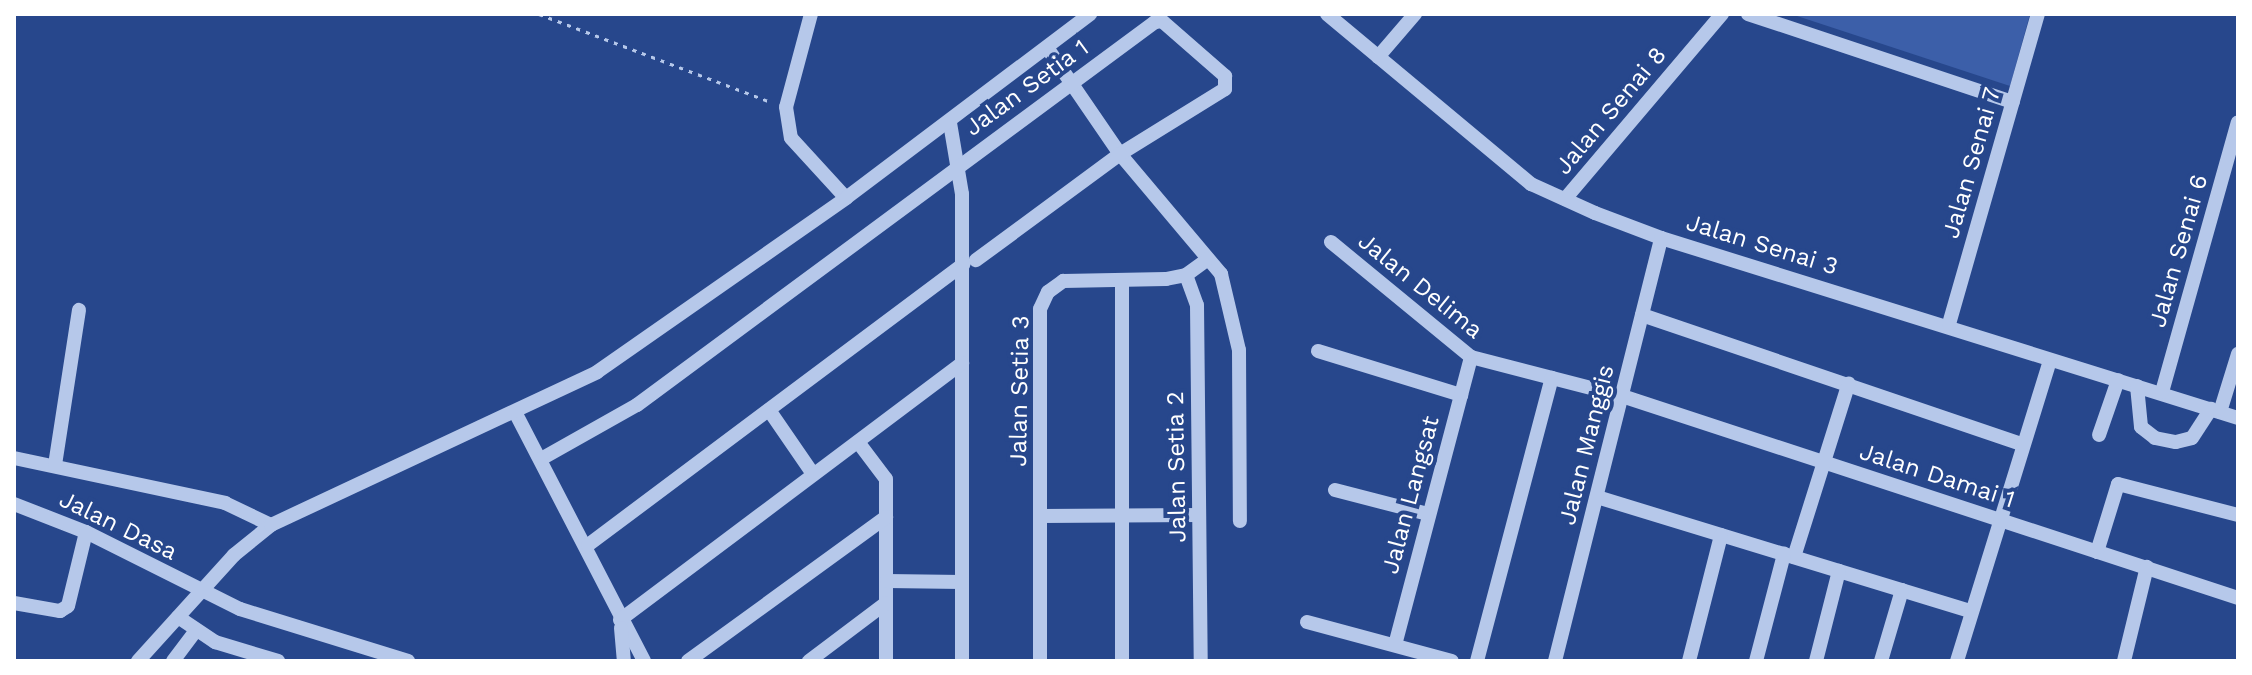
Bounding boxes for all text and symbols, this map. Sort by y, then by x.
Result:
street label: Jalan Setia 1 [959,33,1095,143]
street label: Jalan Senai 8 [1549,41,1673,181]
street label: Jalan Senai 7 [1937,84,2007,242]
street label: Jalan Senai 6 [2143,171,2215,331]
street label: Jalan Senai 3 [1683,208,1841,282]
street label: Jalan Delima [1352,227,1488,345]
street label: Jalan Setia 3 [1004,315,1036,467]
street label: Jalan Manggis [1553,362,1621,528]
street label: Jalan Setia 2 [1161,391,1193,543]
street label: Jalan Langsat [1376,413,1446,577]
street label: Jalan Damai 1 [1856,437,2018,515]
street label: Jalan Dasa [54,485,182,567]

